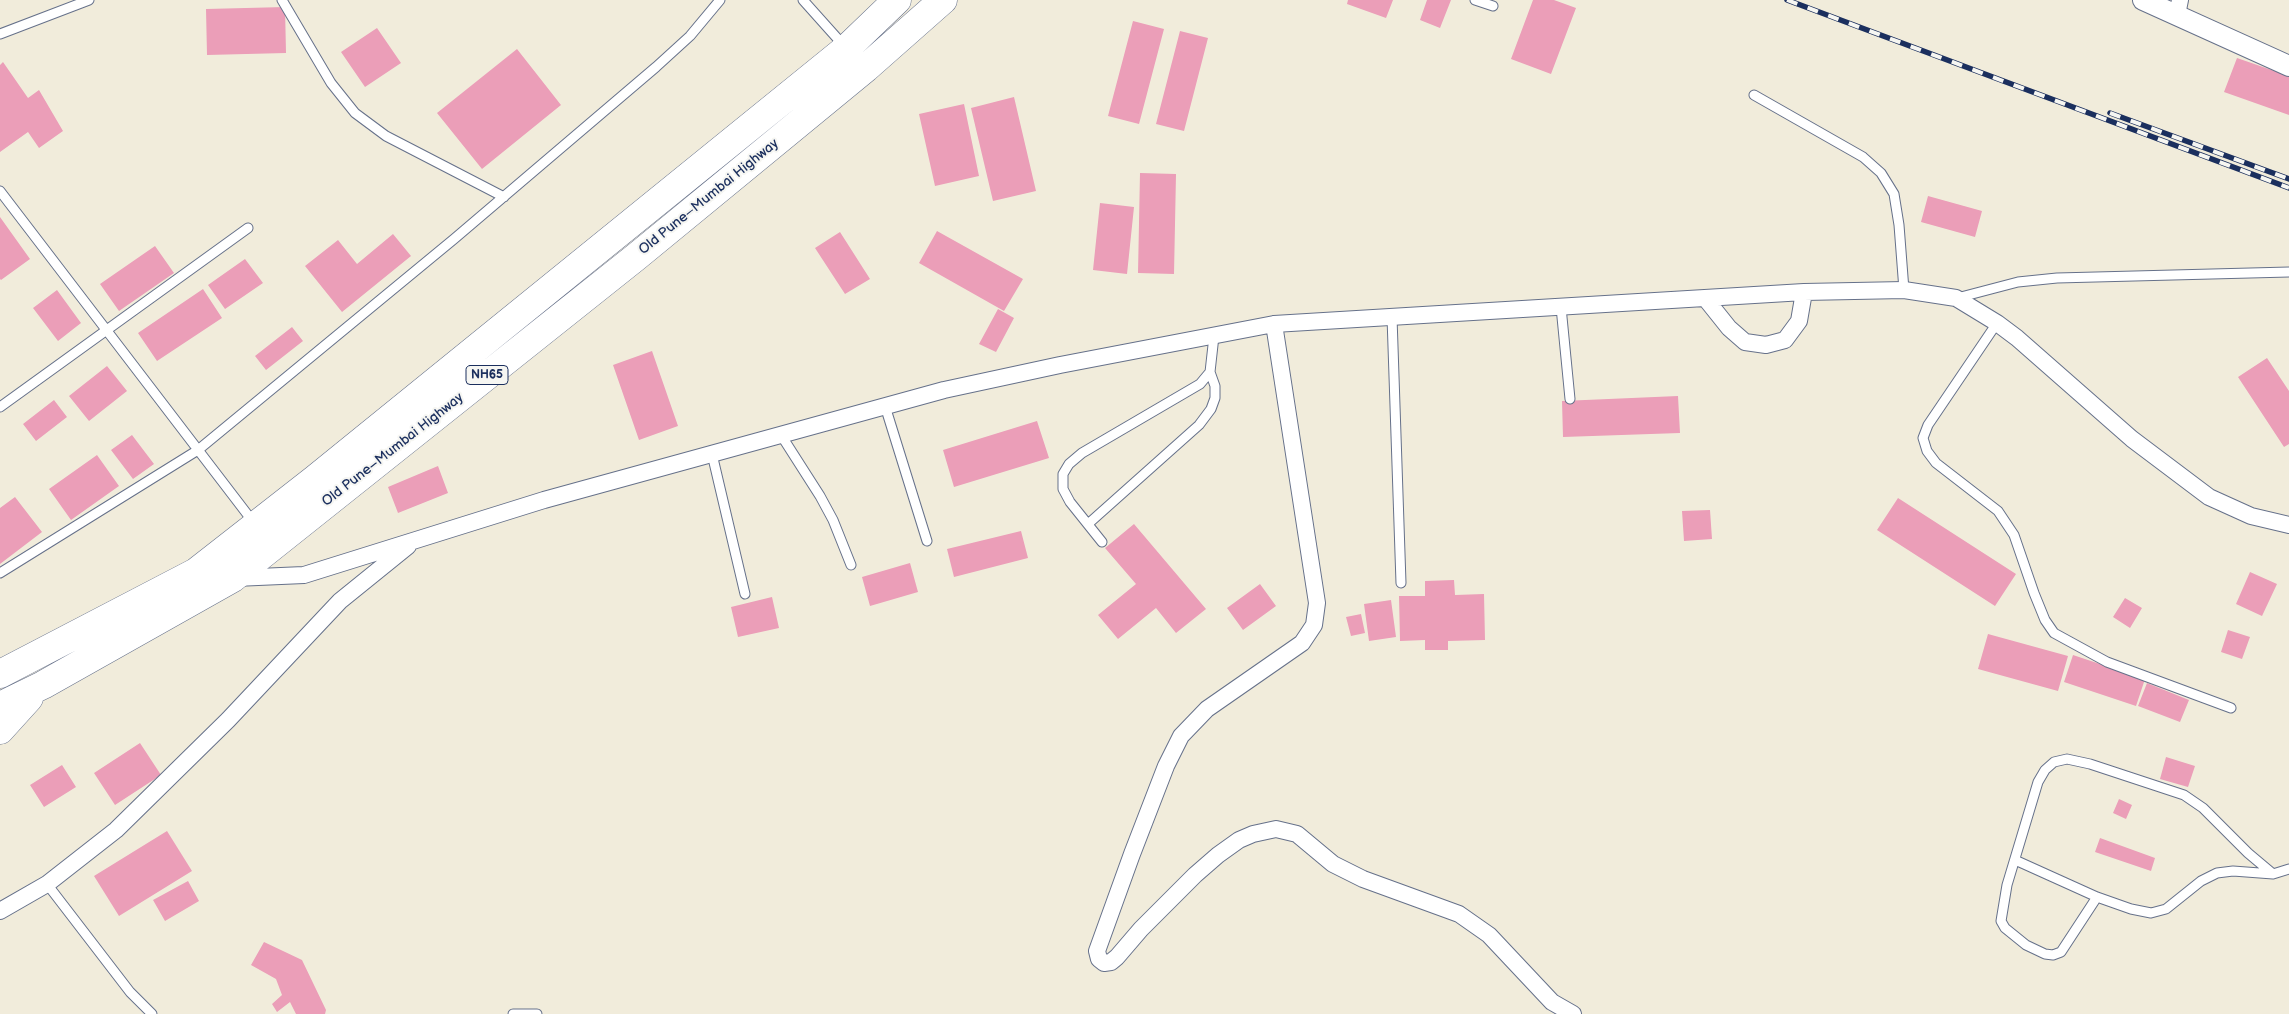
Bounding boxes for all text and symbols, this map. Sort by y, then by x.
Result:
street label: Old Pune–Mumbai Highway [636,135,782,259]
road number: NH65 [466,366,508,384]
street label: Old Pune–Mumbai Highway [319,390,467,510]

